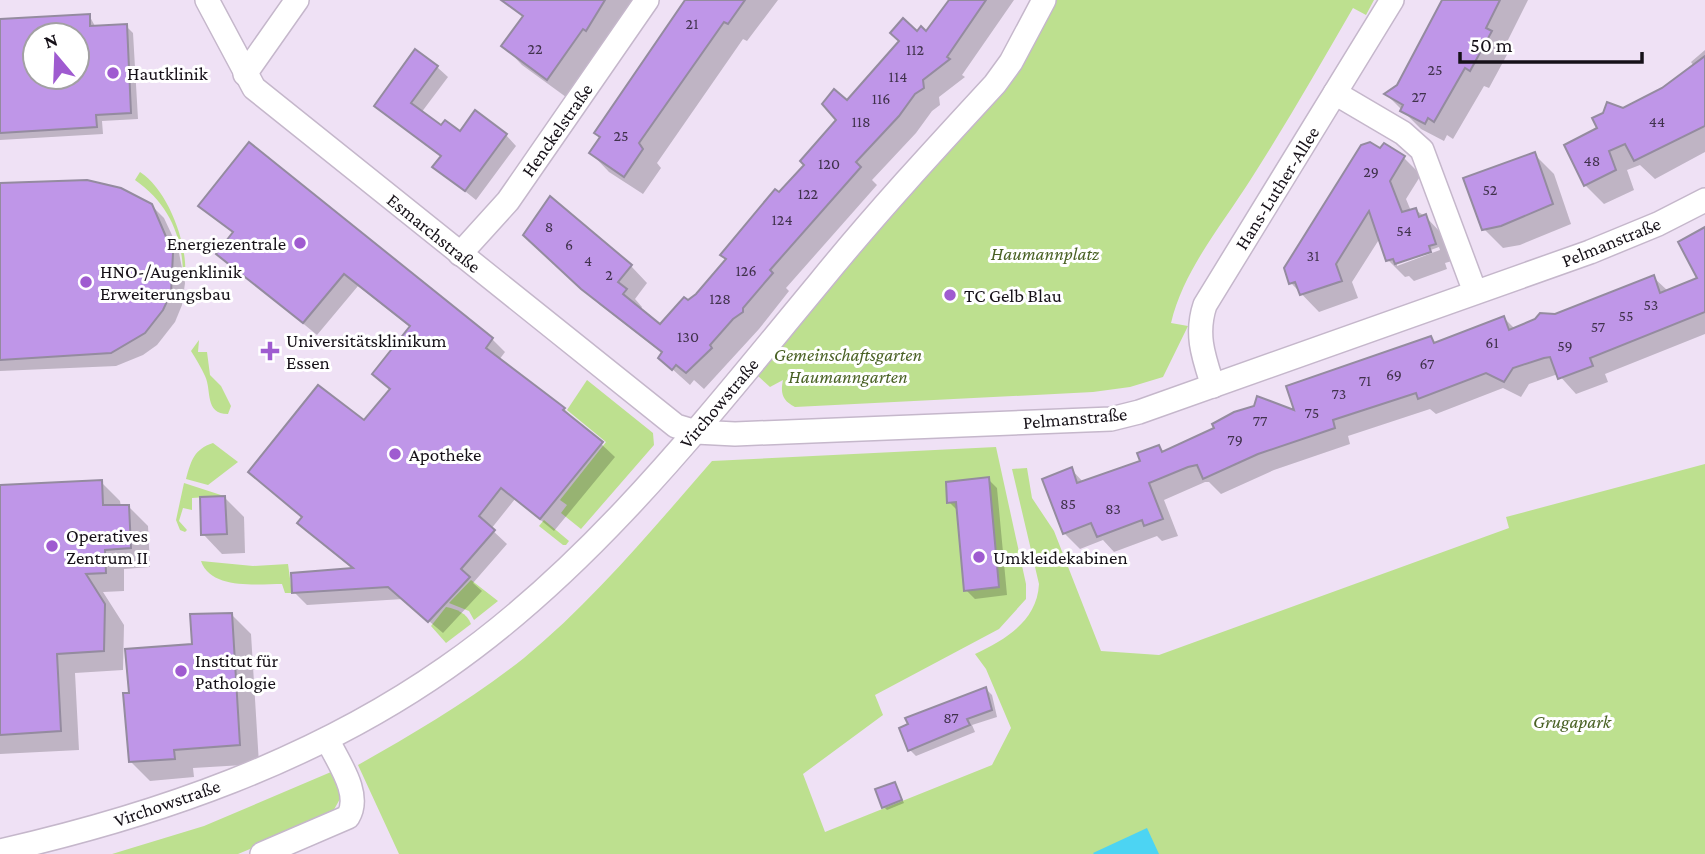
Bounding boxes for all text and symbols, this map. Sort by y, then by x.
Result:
house number: 21 [686,15,698,32]
north arrow [21,21,91,91]
scale bar [1460,21,1642,65]
text: N [41,28,60,52]
text: 50 m [1470,33,1513,57]
house number: 22 [527,40,543,57]
house number: 112 [906,41,925,58]
house number: 25 [1427,61,1443,78]
place label: Hautklinik [127,63,209,84]
marker: Hautklinik [105,65,121,81]
house number: 114 [889,68,907,85]
street label: Henckelstraße [517,79,597,181]
house number: 27 [1412,88,1427,105]
house number: 116 [872,90,890,107]
house number: 118 [851,113,871,130]
house number: 44 [1649,113,1665,130]
street label: Hans-Luther-Allee [1231,123,1323,253]
house number: 25 [613,127,629,144]
house number: 48 [1584,152,1600,169]
house number: 120 [818,155,840,172]
house number: 29 [1363,163,1379,180]
house number: 52 [1483,181,1498,198]
house number: 122 [798,185,819,202]
street label: Esmarchstraße [383,189,485,277]
house number: 124 [771,211,793,228]
street label: Pelmanstraße [1559,213,1663,271]
house number: 8 [545,218,553,235]
house number: 54 [1396,222,1412,239]
place label: Energiezentrale [167,233,286,254]
marker: Energiezentrale [292,235,308,251]
house number: 6 [565,236,573,253]
park label: Haumannplatz [991,243,1100,264]
house number: 31 [1307,247,1319,264]
house number: 4 [584,252,592,269]
place label: HNO-/Augenklinik Erweiterungsbau [100,261,243,304]
house number: 126 [735,262,757,279]
house number: 2 [605,266,613,283]
marker: HNO-/Augenklinik Erweiterungsbau [78,274,94,290]
place label: TC Gelb Blau [964,285,1062,306]
marker: TC Gelb Blau [942,287,958,303]
house number: 128 [709,290,731,307]
house number: 53 [1644,296,1658,313]
house number: 55 [1619,307,1633,324]
house number: 57 [1591,318,1606,335]
house number: 130 [677,328,699,345]
place label: Universitätsklinikum Essen [286,330,447,373]
house number: 61 [1485,334,1499,351]
house number: 59 [1557,337,1573,354]
marker: Universitätsklinikum Essen [260,341,280,361]
park label: Gemeinschaftsgarten Haumanngarten [774,344,922,387]
street label: Virchowstraße [675,354,763,452]
house number: 67 [1420,355,1435,372]
house number: 69 [1386,366,1402,383]
house number: 71 [1359,372,1371,389]
house number: 73 [1332,385,1346,402]
street label: Pelmanstraße [1022,403,1128,433]
house number: 75 [1305,404,1319,421]
house number: 77 [1253,412,1268,429]
house number: 79 [1227,431,1243,448]
place label: Apotheke [409,444,481,465]
marker: Apotheke [387,446,403,462]
house number: 85 [1060,495,1076,512]
house number: 83 [1105,500,1121,517]
place label: Operatives Zentrum II [66,525,148,568]
marker: Operatives Zentrum II [44,538,60,554]
place label: Umkleidekabinen [993,547,1128,568]
marker: Umkleidekabinen [971,549,987,565]
place label: Institut für Pathologie [195,650,279,693]
marker: Institut für Pathologie [173,663,189,679]
house number: 87 [943,709,959,726]
park label: Grugapark [1533,711,1612,732]
street label: Virchowstraße [111,775,223,831]

